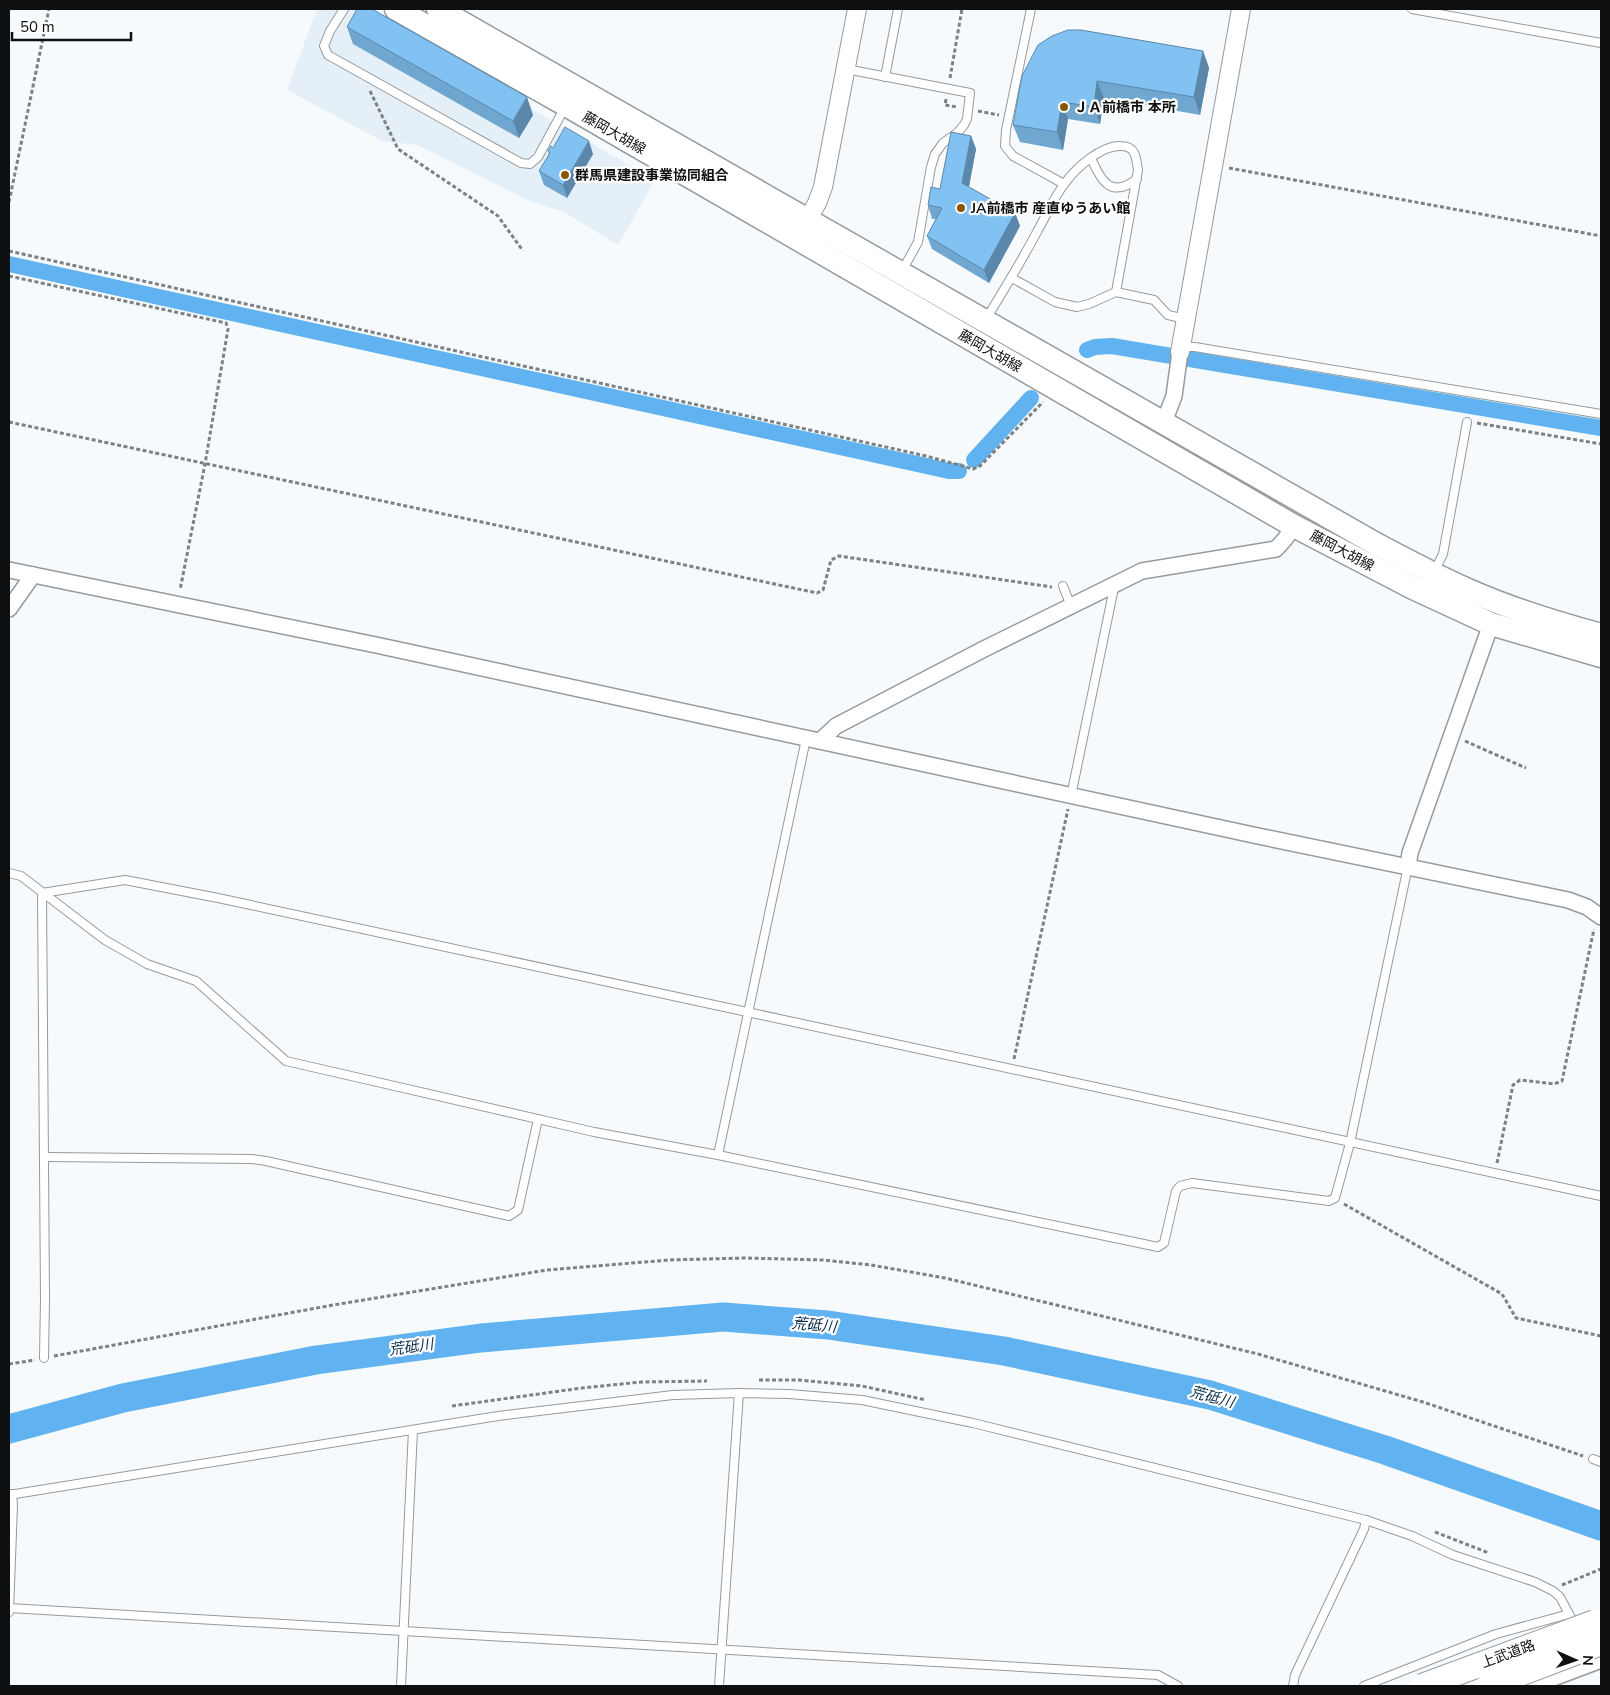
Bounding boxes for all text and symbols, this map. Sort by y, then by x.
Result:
scale bar [12,10,131,42]
text: 50 m [20,17,55,37]
place label: ＪＡ前橋市 本所 [1074,98,1176,117]
marker: ＪＡ前橋市 本所 [1058,101,1070,113]
street label: 藤岡大胡線 [579,107,649,159]
place label: 群馬県建設事業協同組合 [575,166,729,185]
marker: 群馬県建設事業協同組合 [559,169,571,181]
place label: JA前橋市 産直ゆうあい館 [970,199,1130,218]
marker: JA前橋市 産直ゆうあい館 [955,202,967,214]
street label: 藤岡大胡線 [955,325,1025,377]
street label: 藤岡大胡線 [1307,526,1377,576]
water label: 荒砥川 [791,1313,839,1337]
water label: 荒砥川 [387,1334,437,1360]
water label: 荒砥川 [1188,1382,1238,1413]
street label: 上武道路 [1478,1635,1538,1673]
north arrow [1550,1635,1600,1685]
text: N [1578,1655,1597,1666]

